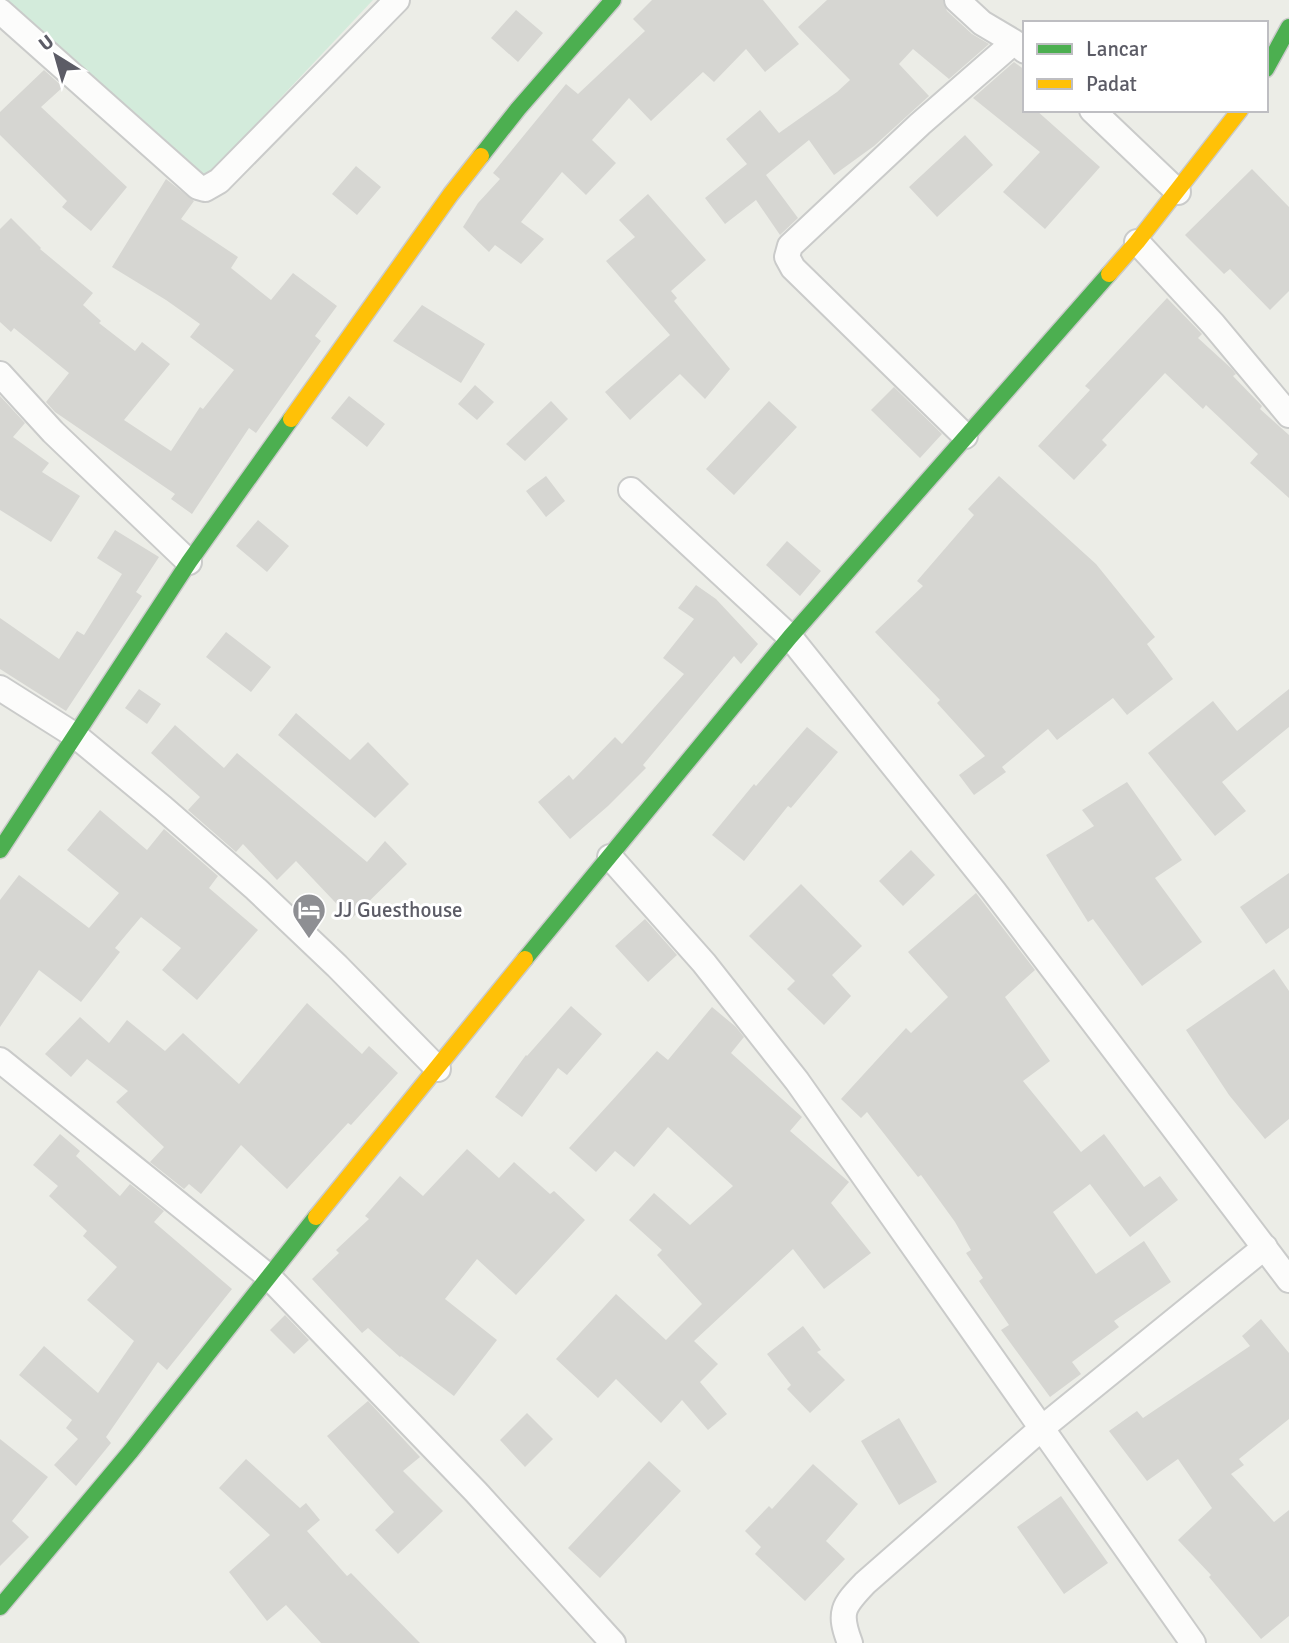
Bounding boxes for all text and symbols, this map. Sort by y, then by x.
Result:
north arrow [21,21,91,91]
legend [1023,21,1268,112]
text: U [34,30,59,57]
text: Lancar [1086,36,1147,62]
text: Padat [1086,71,1137,97]
hotel icon: JJ Guesthouse [290,891,328,940]
place label: JJ Guesthouse [334,897,463,923]

